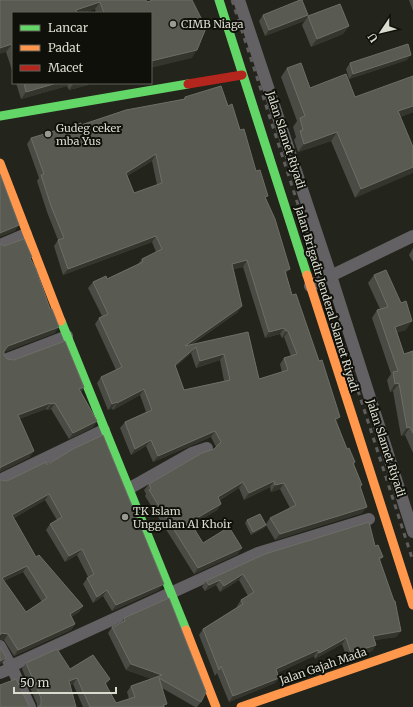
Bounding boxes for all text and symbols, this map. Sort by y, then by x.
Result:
legend [12,12,152,84]
north arrow [361,12,401,52]
place label: CIMB Niaga [181,17,244,31]
marker: CIMB Niaga [168,19,178,29]
text: Lancar [48,20,89,35]
text: U [364,30,381,45]
text: Padat [48,40,81,55]
text: Macet [48,60,84,75]
street label: Jalan Slamet Riyadi [263,89,309,191]
place label: Gudeg ceker mba Yus [56,121,121,148]
marker: Gudeg ceker mba Yus [43,129,53,139]
street label: Jalan Brigadir Jenderal Slamet Riyadi [292,203,362,394]
street label: Jalan Slamet Riyadi [363,397,409,499]
place label: TK Islam Unggulan Al Khoir [133,504,232,531]
marker: TK Islam Unggulan Al Khoir [120,512,130,522]
street label: Jalan Gajah Mada [277,645,368,688]
scale bar [14,669,116,695]
text: 50 m [20,675,49,690]

